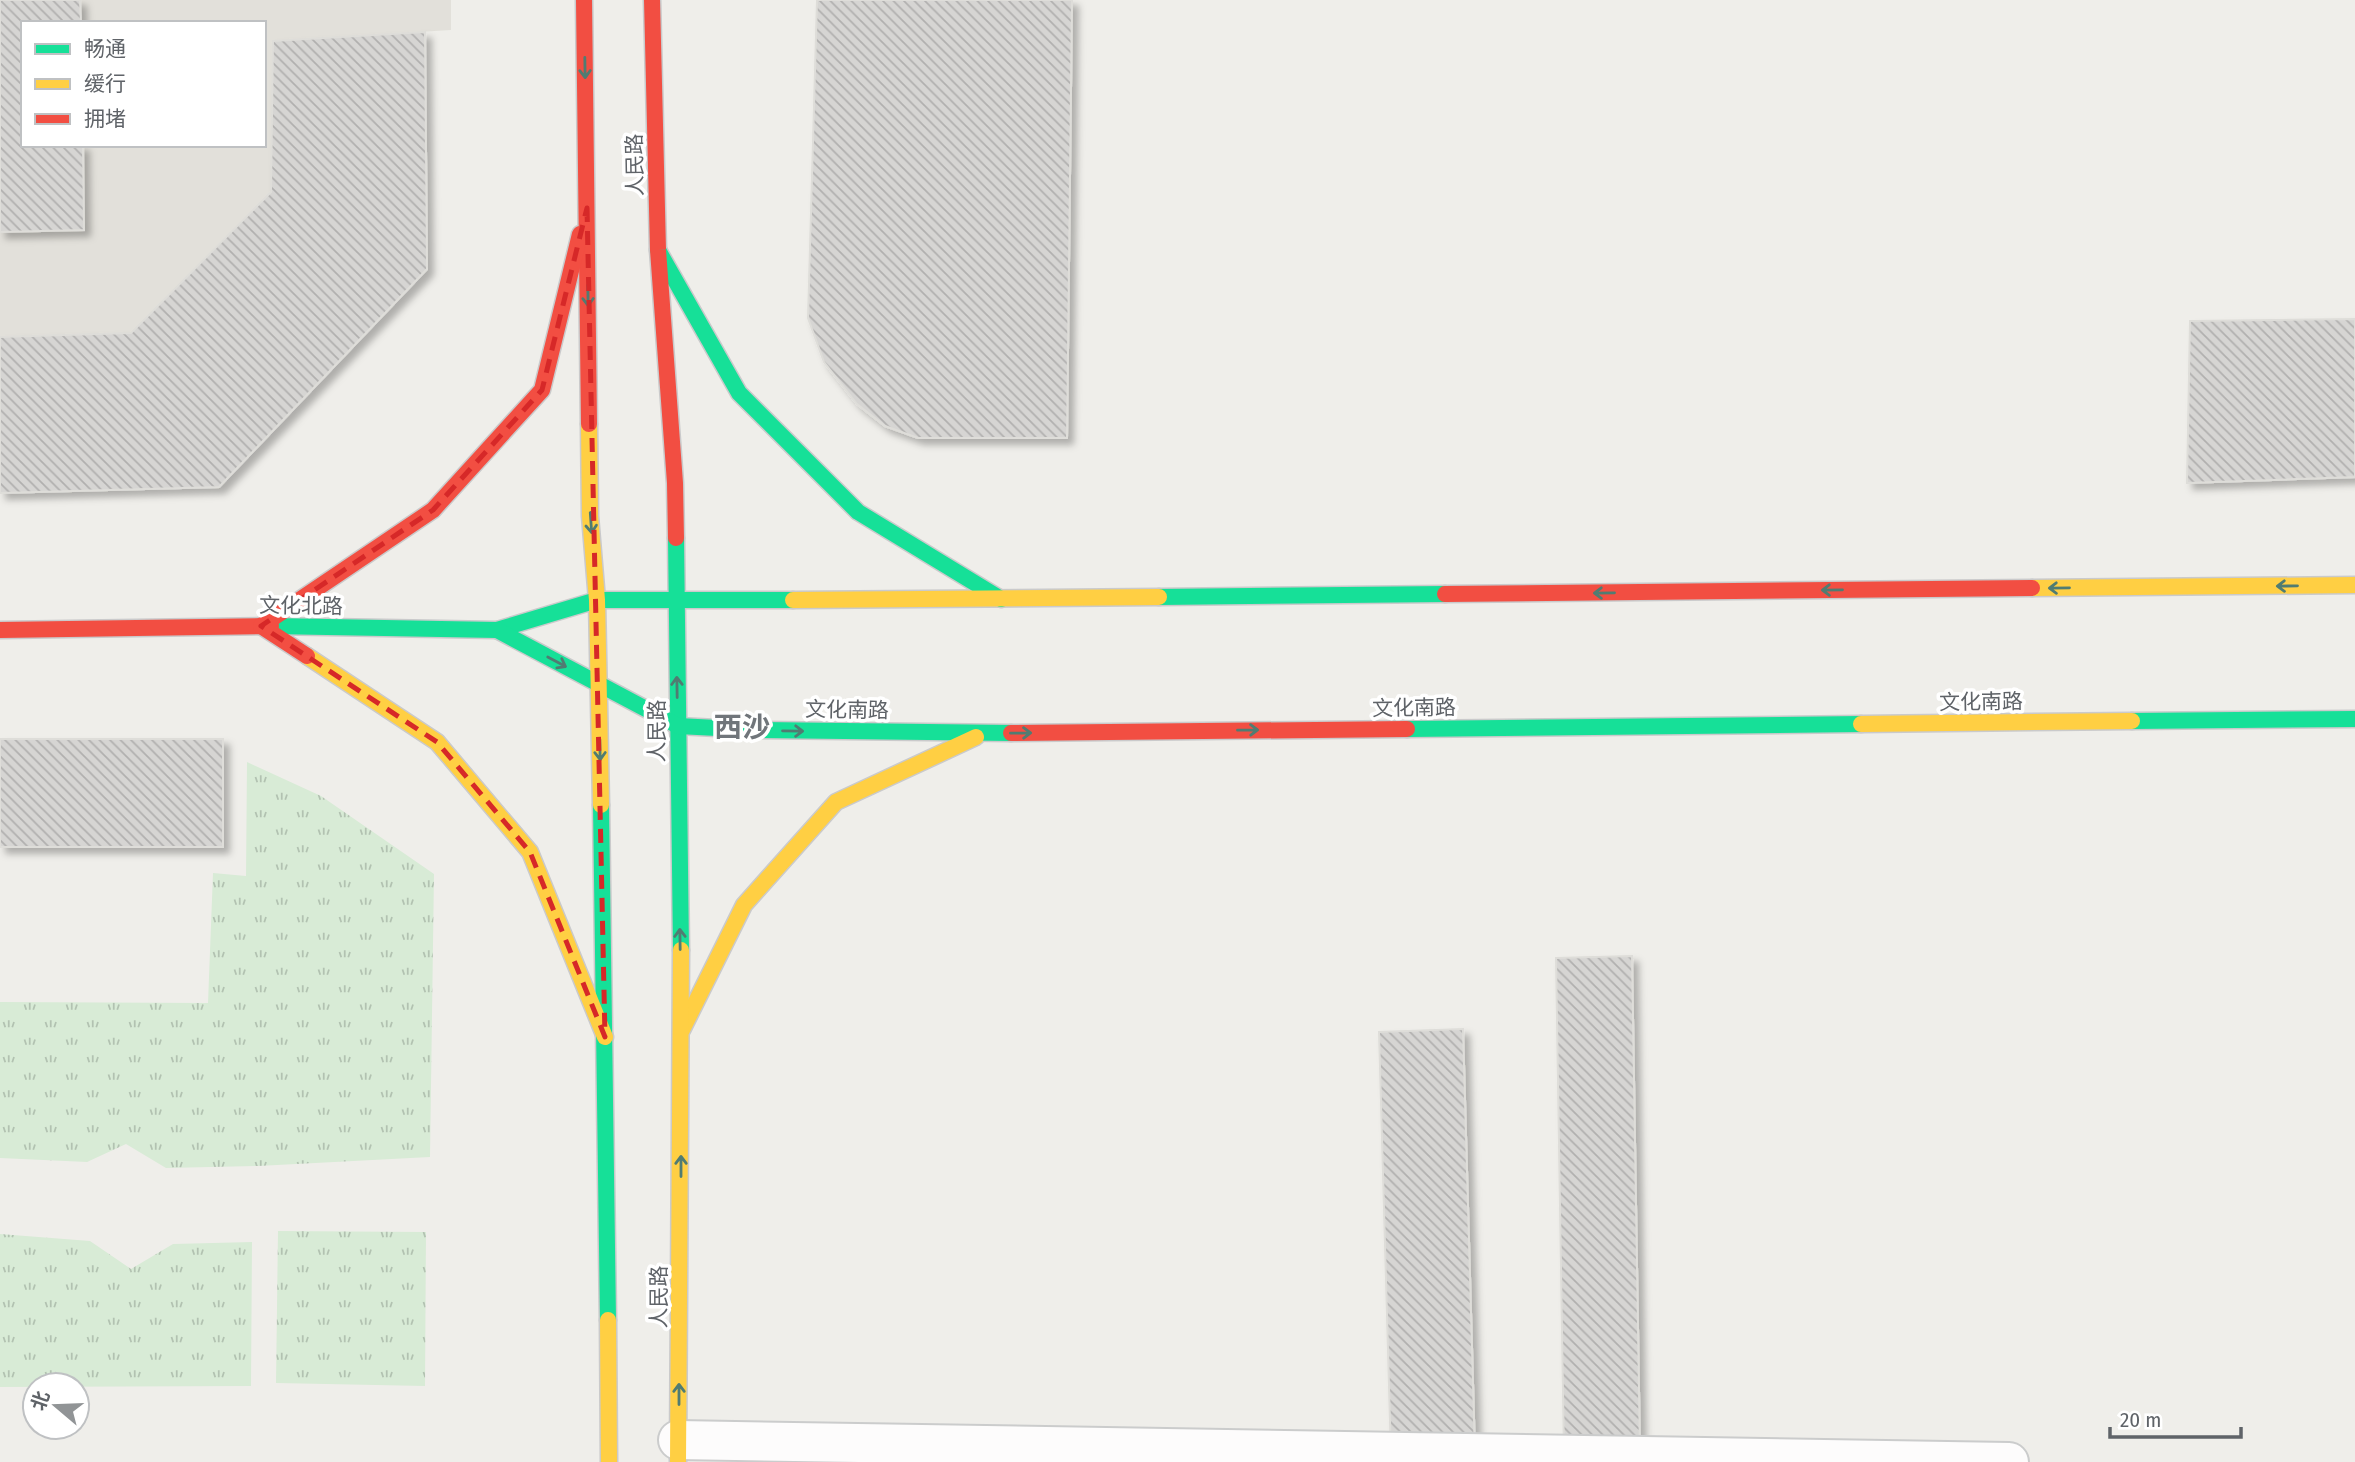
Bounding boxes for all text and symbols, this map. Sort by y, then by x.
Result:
legend [21,21,266,147]
text: 畅通 [84,36,126,62]
one-way arrow [578,56,591,79]
text: 缓行 [84,71,126,97]
text: 拥堵 [84,106,126,132]
street label: 人民路 [621,133,649,197]
one-way arrow [581,284,595,307]
one-way arrow [584,511,597,534]
one-way arrow [2276,579,2299,592]
one-way arrow [2048,581,2071,595]
one-way arrow [1821,584,1844,597]
one-way arrow [1593,586,1616,600]
street label: 文化北路 [259,592,343,620]
one-way arrow [546,656,567,670]
one-way arrow [670,676,684,699]
street label: 文化南路 [1939,688,2023,716]
street label: 文化南路 [1372,694,1456,722]
street label: 文化南路 [805,696,889,724]
street label: 人民路 [644,700,670,763]
district label: 西沙 [714,711,770,744]
one-way arrow [1236,723,1259,737]
one-way arrow [781,724,804,737]
one-way arrow [1009,726,1032,740]
one-way arrow [593,739,606,762]
one-way arrow [674,928,687,951]
one-way arrow [674,1155,688,1178]
street label: 人民路 [646,1266,672,1329]
north arrow [21,1371,91,1441]
one-way arrow [672,1383,686,1406]
text: 北 [26,1388,54,1413]
scale bar [2110,1396,2241,1440]
text: 20 m [2120,1407,2161,1433]

